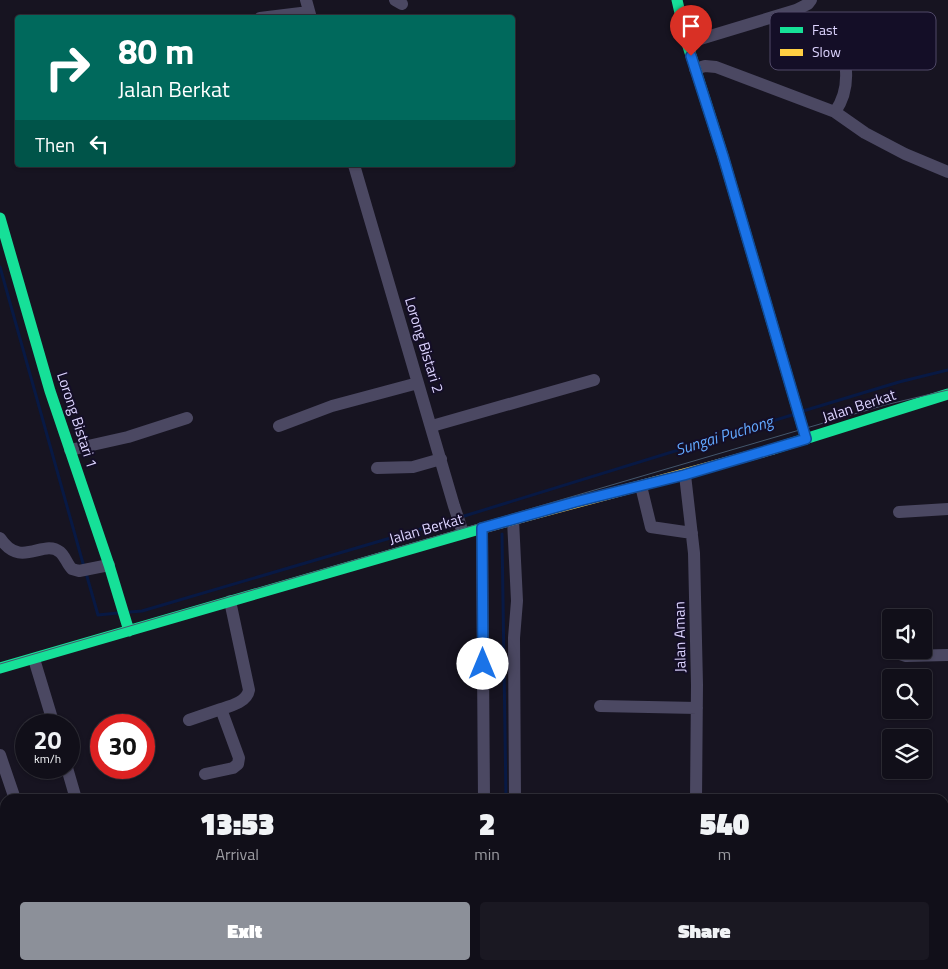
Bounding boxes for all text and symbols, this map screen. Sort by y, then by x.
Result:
pin [670,5,712,56]
icon: arrive [677,12,705,40]
legend [770,12,936,70]
text: Fast [812,19,837,40]
text: 80 m [118,24,194,78]
icon: right [35,35,100,100]
text: Slow [812,41,841,62]
text: Jalan Berkat [118,72,230,106]
text: Then [35,130,75,159]
icon: left [85,130,113,158]
street label: Lorong Bistari 2 [399,294,450,396]
street label: Lorong Bistari 1 [51,369,104,471]
street label: Jalan Berkat [819,383,899,428]
water label: Sungai Puchong [672,408,778,461]
street label: Jalan Berkat [386,507,466,550]
street label: Jalan Aman [667,601,692,673]
map controls [882,609,932,779]
button: sound [882,609,932,659]
position arrow [456,637,508,689]
button: search [882,669,932,719]
speed limit sign: 30 [90,714,155,779]
text: 20 [33,721,62,759]
button: layers [882,729,932,779]
text: km/h [34,749,61,768]
text: 13:53 [200,801,274,847]
text: 2 [479,801,495,847]
text: 540 [700,801,749,847]
text: Arrival [215,842,259,866]
text: min [474,842,500,866]
text: m [718,842,731,866]
button: Exit [20,902,470,960]
button: Share [480,902,929,960]

